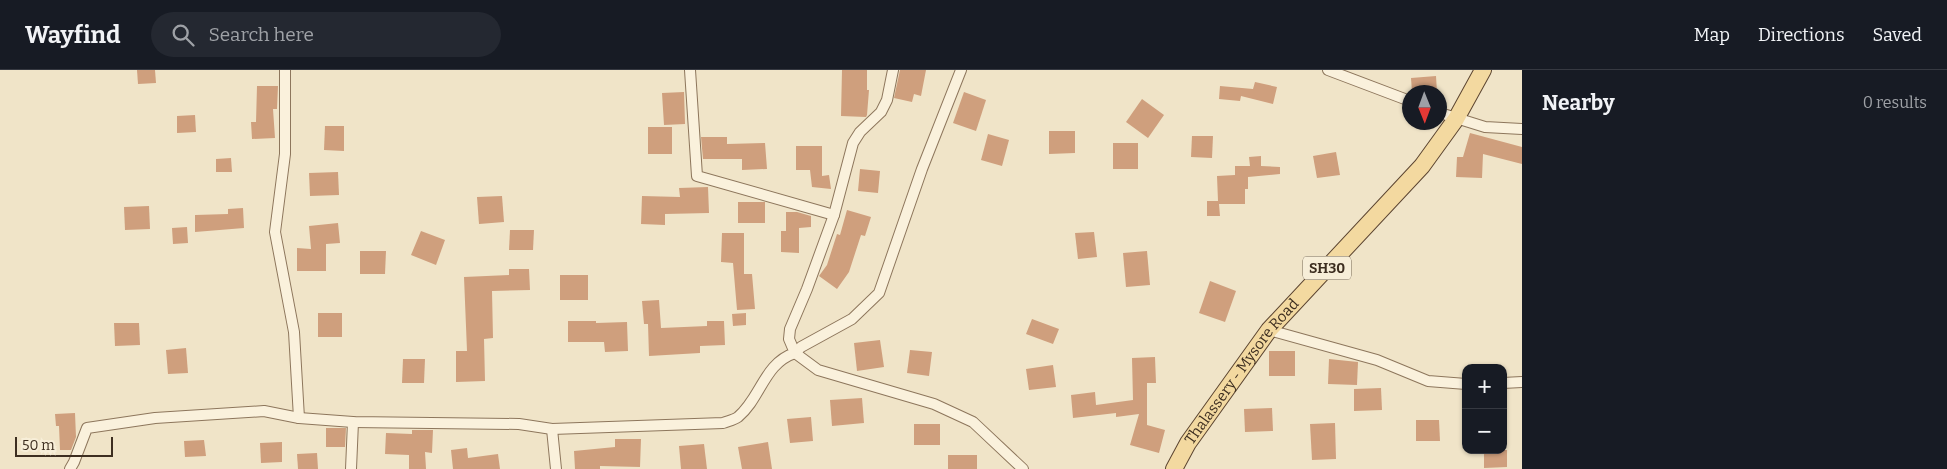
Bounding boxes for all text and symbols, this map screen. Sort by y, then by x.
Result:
search box [151,12,501,57]
text: Wayfind [25,21,121,49]
icon: search [169,21,197,49]
text: Search here [209,23,314,46]
text: Map [1694,24,1730,46]
text: Directions [1758,24,1845,46]
text: Saved [1873,24,1922,46]
north arrow [1402,85,1447,130]
text: Nearby [1542,90,1615,116]
text: 0 results [1863,93,1927,112]
road number: SH30 [1303,257,1351,280]
street label: Thalassery - Mysore Road [1181,295,1303,448]
map controls [1462,364,1507,454]
button: + [1462,364,1507,409]
button: − [1462,409,1507,454]
scale bar [15,434,112,457]
text: 50 m [22,437,55,454]

